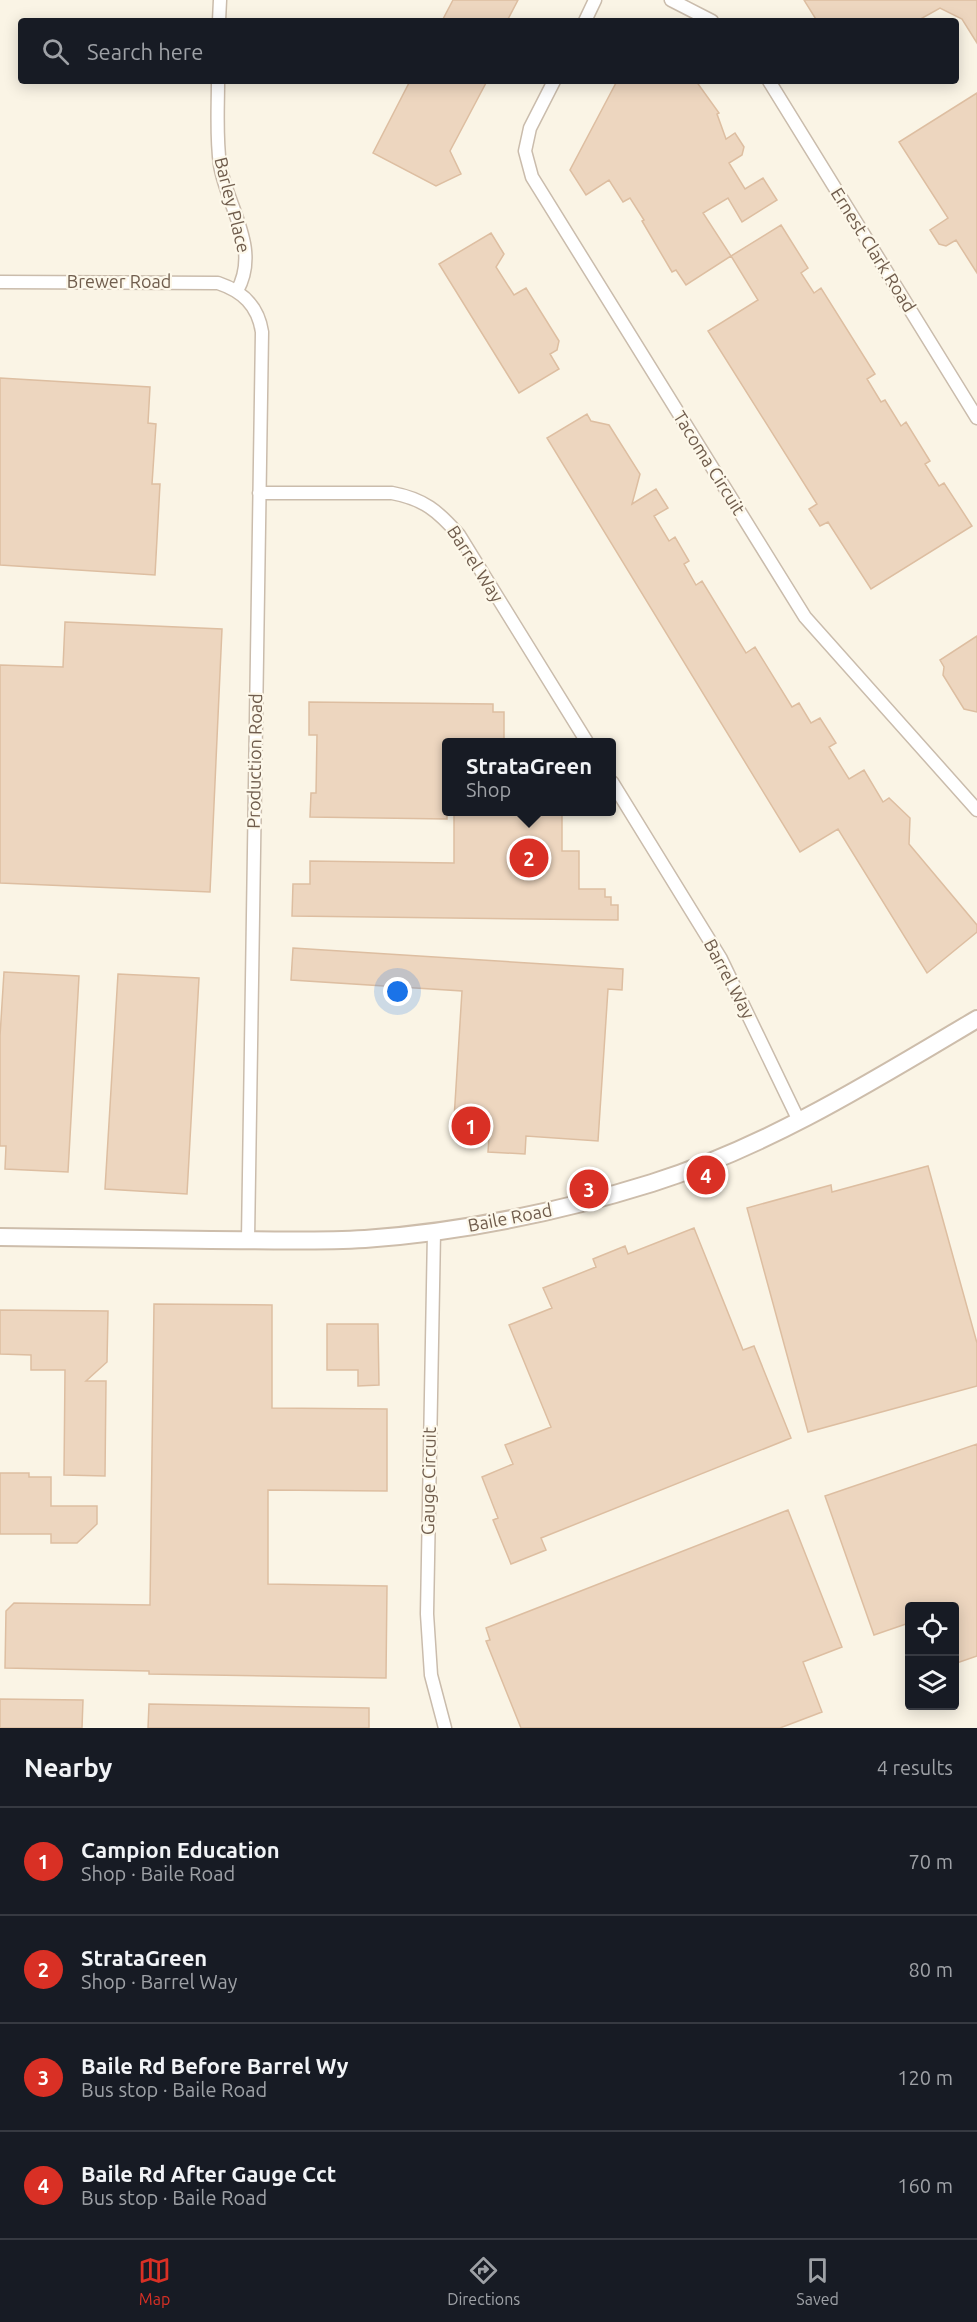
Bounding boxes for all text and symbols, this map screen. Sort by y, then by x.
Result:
search box [18,18,959,84]
icon: search [39,35,72,68]
text: Search here [87,39,203,64]
street label: Barley Place [211,155,255,255]
street label: Ernest Clark Road [828,184,920,315]
street label: Brewer Road [67,271,171,291]
street label: Tacoma Circuit [670,407,750,518]
street label: Barrel Way [444,521,508,606]
street label: Production Road [243,693,265,829]
popup [442,738,616,816]
text: StrataGreen [466,753,592,778]
text: Shop [466,778,511,801]
pin: 2 [510,836,548,880]
street label: Barrel Way [701,935,759,1022]
your location [383,977,412,1006]
pin: 1 [452,1104,490,1148]
pin: 4 [686,1152,726,1198]
pin: 3 [570,1166,608,1212]
street label: Baile Road [466,1199,554,1235]
street label: Gauge Circuit [417,1427,439,1535]
map controls [905,1602,959,1710]
button: locate [905,1602,959,1656]
button: layers [905,1656,959,1710]
text: Nearby [24,1753,112,1782]
text: 4 results [877,1756,953,1779]
text: Campion Education [81,1837,280,1862]
text: 1 [38,1850,49,1873]
text: 70 m [909,1850,953,1873]
text: Shop · Baile Road [81,1862,235,1885]
text: StrataGreen [81,1945,207,1970]
text: 2 [38,1958,49,1981]
text: 80 m [909,1958,953,1981]
text: Shop · Barrel Way [81,1970,237,1993]
text: Baile Rd Before Barrel Wy [81,2053,348,2078]
text: 3 [38,2066,49,2089]
text: 120 m [897,2066,953,2089]
text: Bus stop · Baile Road [81,2078,267,2101]
text: Baile Rd After Gauge Cct [81,2161,336,2186]
text: 4 [38,2174,49,2197]
text: 160 m [897,2174,953,2197]
text: Bus stop · Baile Road [81,2186,267,2209]
tab: Map [138,2254,171,2308]
tab: Directions [447,2254,520,2308]
tab: Saved [796,2254,839,2308]

